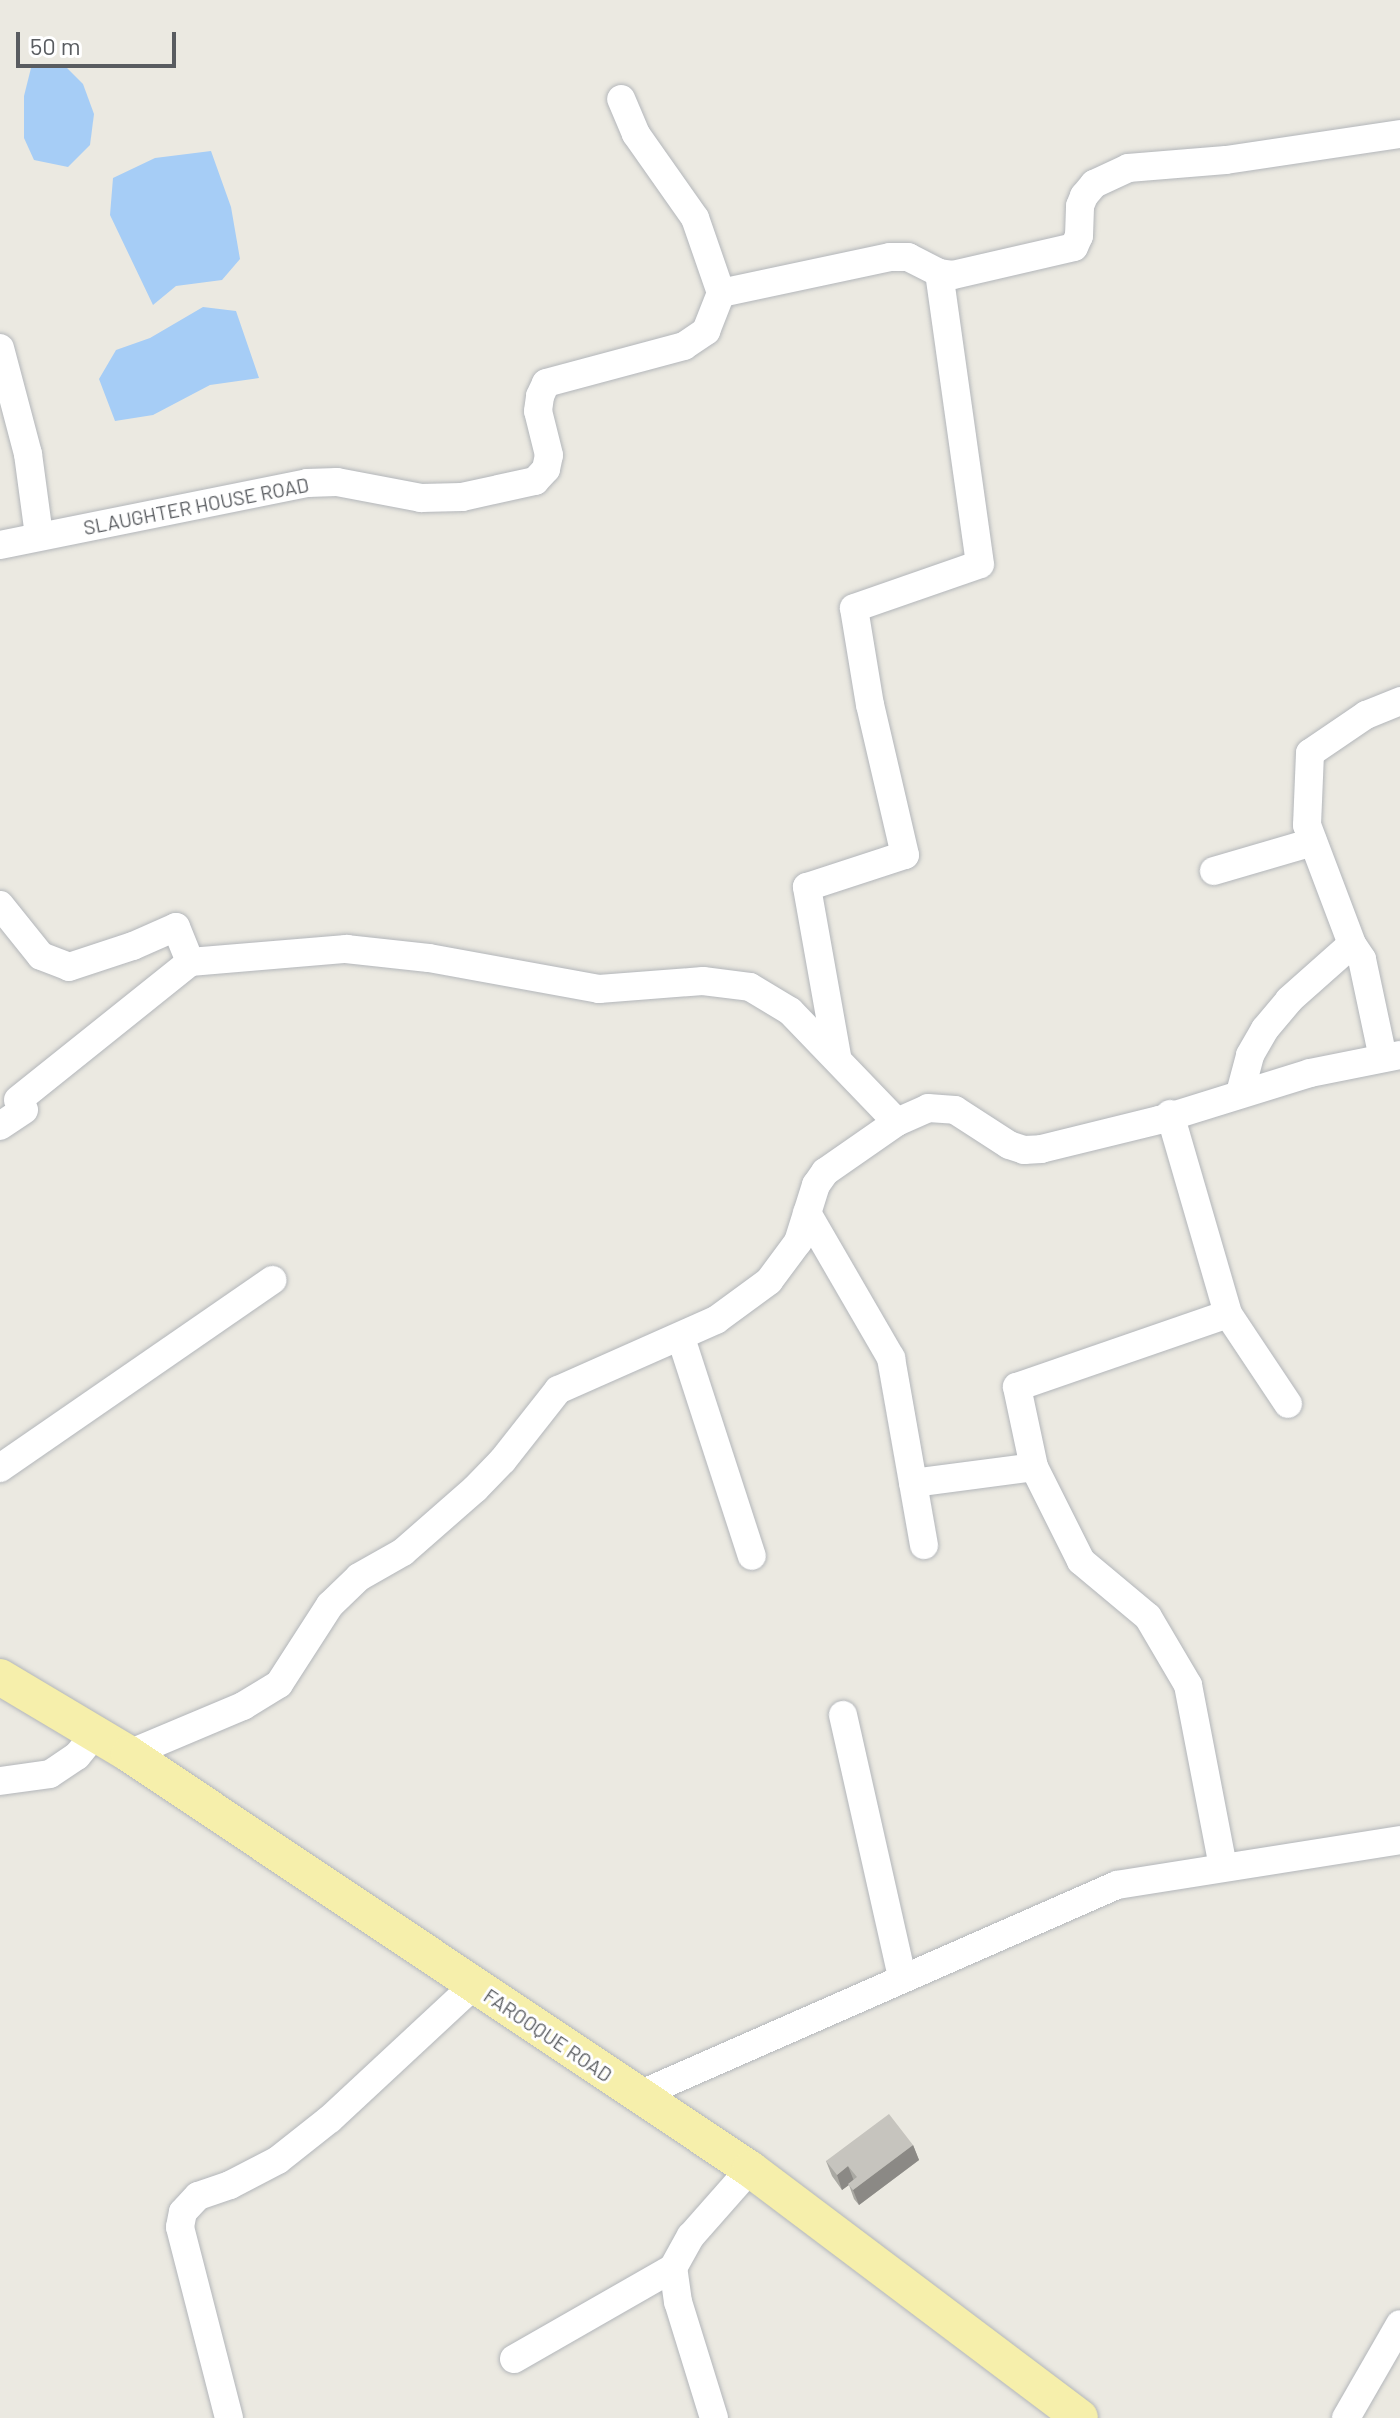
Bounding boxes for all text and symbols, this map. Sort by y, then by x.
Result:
scale bar [20,16,180,66]
text: 50 m [30,31,81,60]
street label: SLAUGHTER HOUSE ROAD [81,472,311,540]
street label: FAROOQUE ROAD [479,1983,617,2087]

